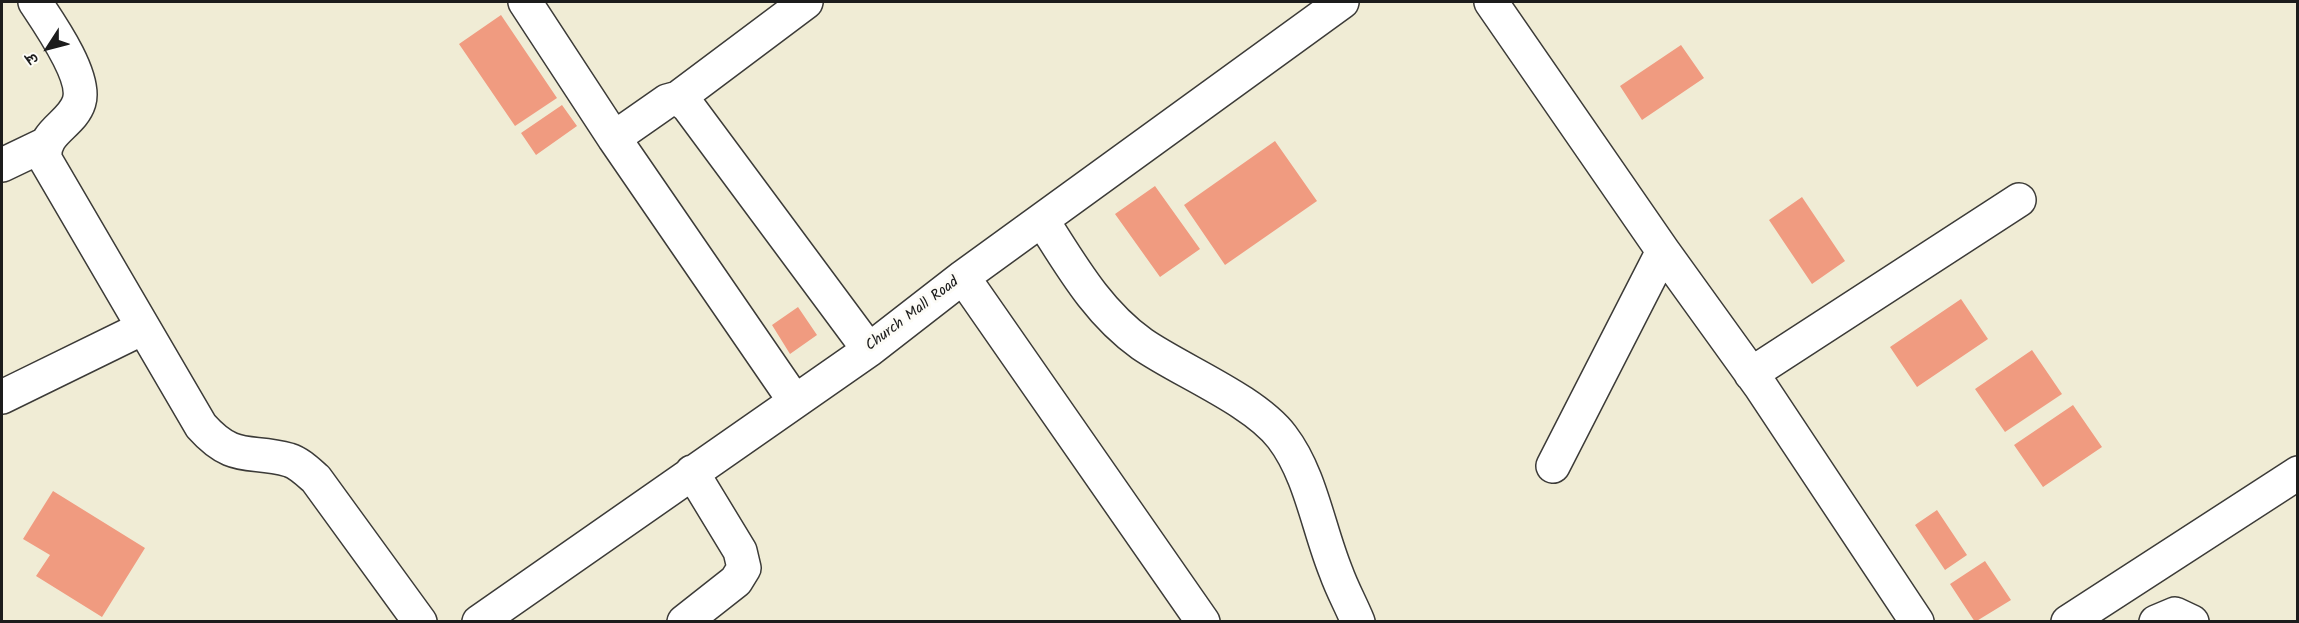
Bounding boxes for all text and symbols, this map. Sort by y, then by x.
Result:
north arrow [18,18,78,78]
text: उ [20,47,46,70]
street label: Church Mall Road [863,274,963,356]

